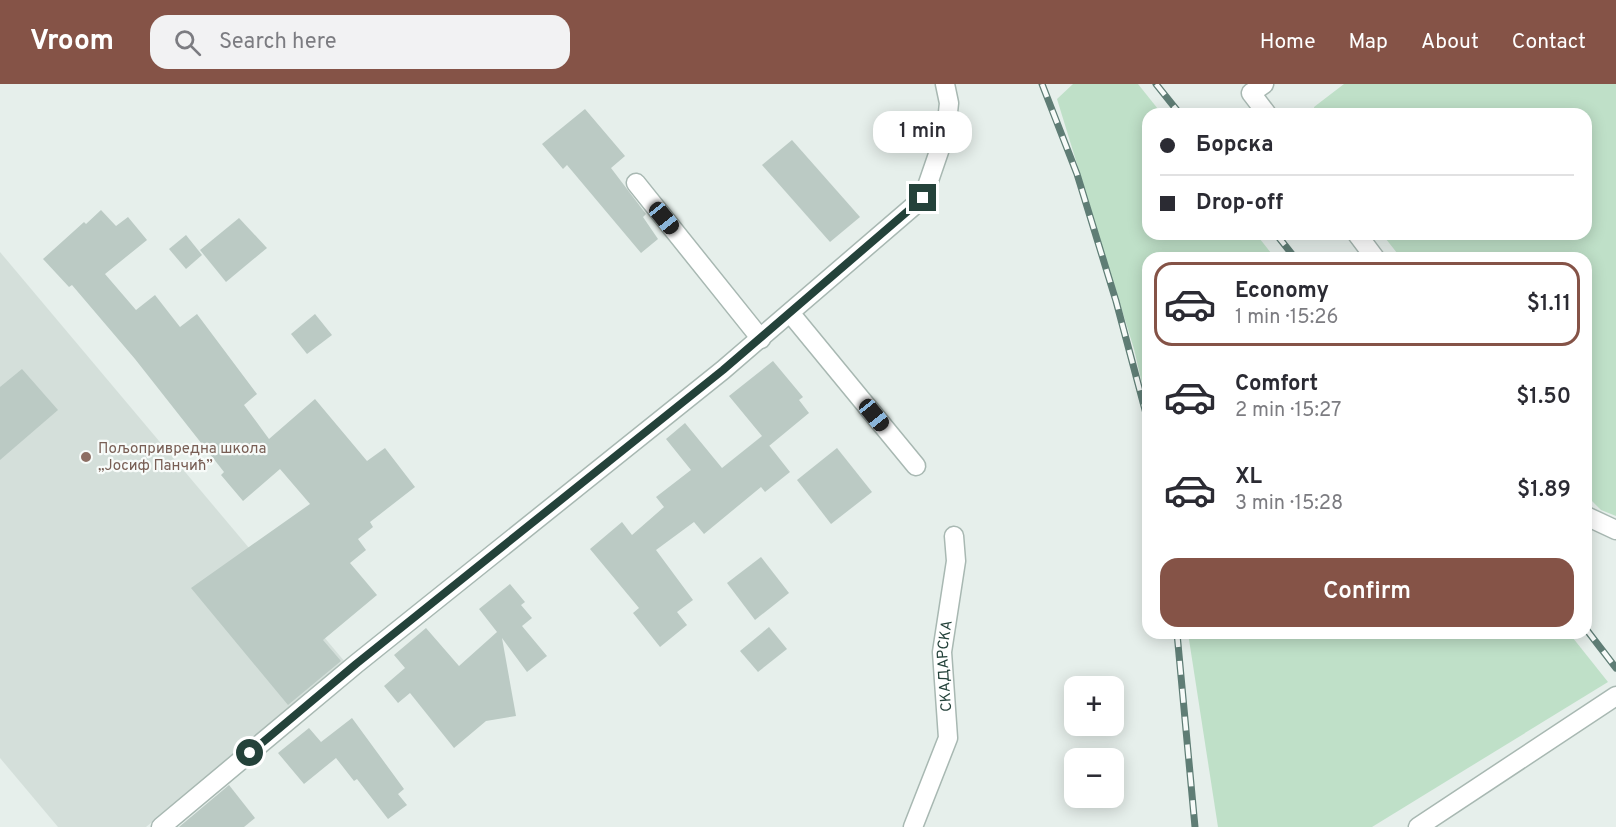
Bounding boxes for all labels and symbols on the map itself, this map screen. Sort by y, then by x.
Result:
callout: 1 min [874,111,972,153]
route end [909,184,936,211]
car [646,198,682,238]
car [856,395,892,435]
place label: Пољопривредна школа „Јосиф Панчић” [98,440,267,476]
marker: Пољопривредна школа „Јосиф Панчић” [79,450,93,464]
street label: СКАДАРСКА [934,619,958,712]
route start [236,739,263,766]

